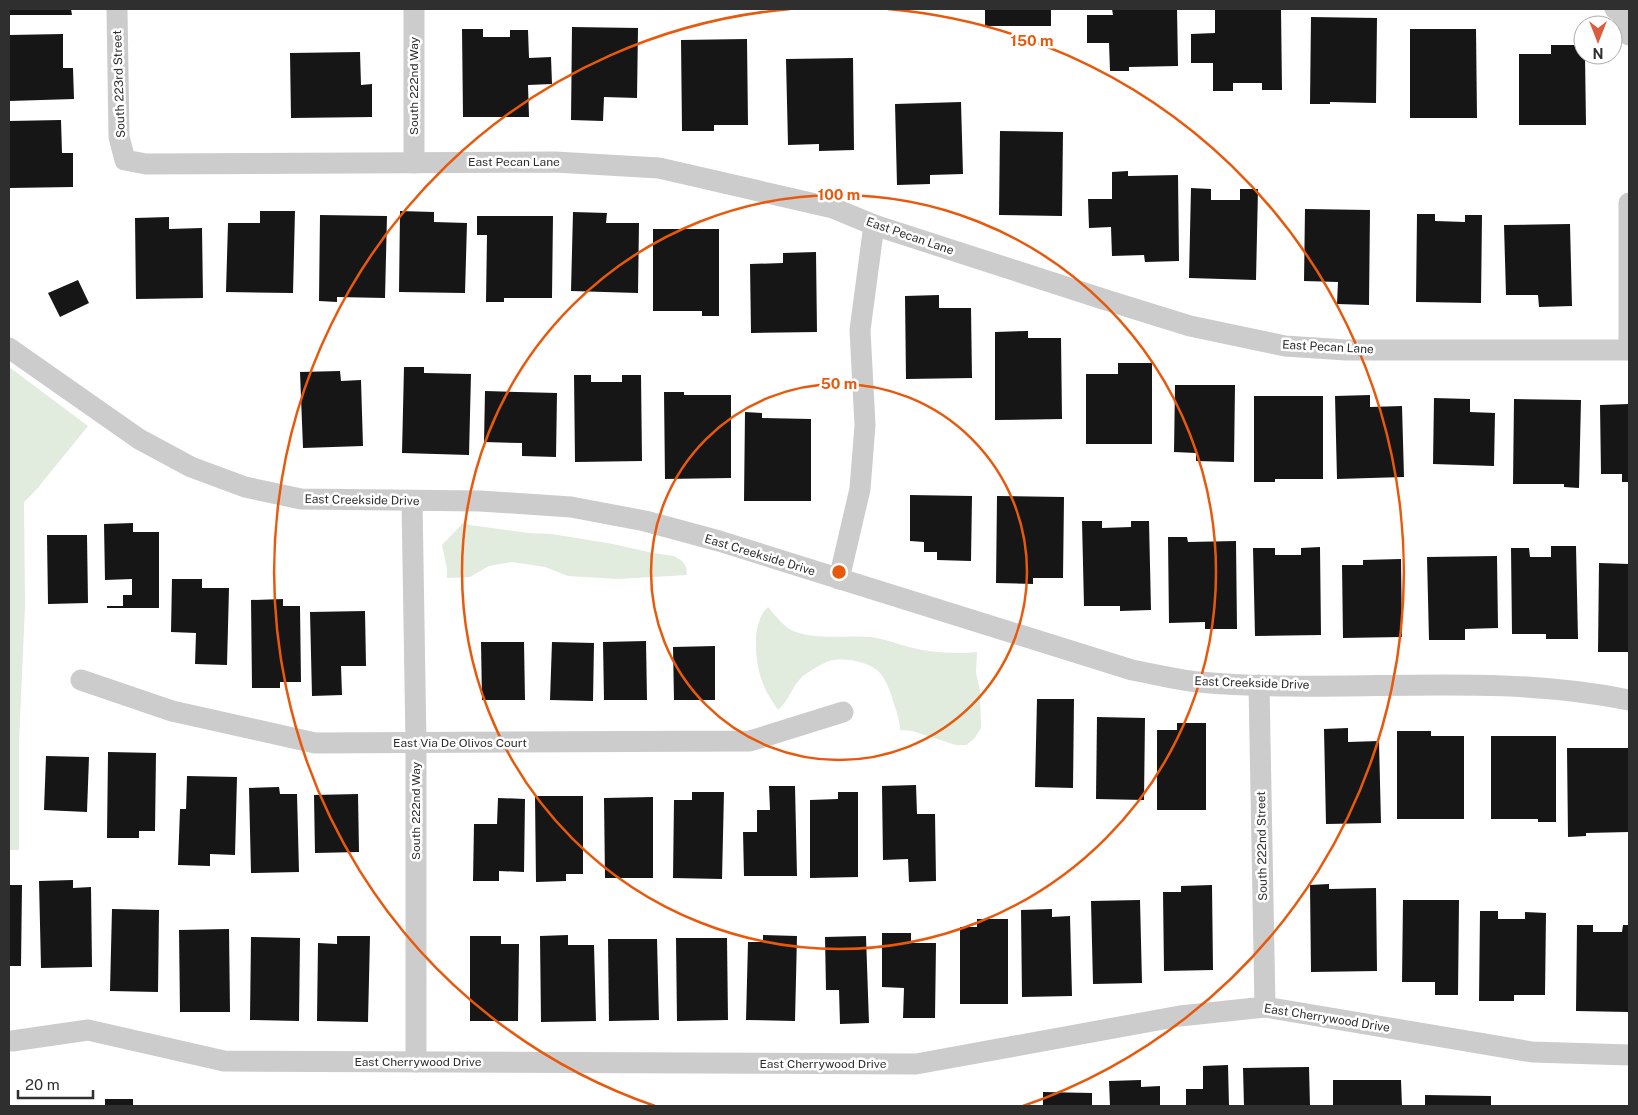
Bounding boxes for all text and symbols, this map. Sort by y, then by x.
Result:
north arrow [1573,15,1623,65]
street label: South 223rd Street [110,30,128,138]
text: 150 m [1010,32,1054,49]
street label: South 222nd Way [407,36,421,135]
text: N [1593,45,1603,61]
street label: East Pecan Lane [468,155,560,169]
text: 100 m [818,186,860,203]
street label: East Pecan Lane [864,214,956,258]
street label: East Pecan Lane [1282,338,1374,356]
text: 50 m [821,375,857,392]
street label: East Creekside Drive [304,492,420,508]
street label: East Creekside Drive [703,531,817,579]
centre of rings [830,563,848,581]
street label: East Creekside Drive [1194,674,1310,692]
street label: East Via De Olivos Court [393,736,527,750]
street label: South 222nd Way [409,761,423,860]
street label: South 222nd Street [1254,791,1270,901]
street label: East Cherrywood Drive [1263,1001,1391,1035]
street label: East Cherrywood Drive [354,1055,482,1069]
street label: East Cherrywood Drive [759,1057,887,1071]
scale bar [18,1068,92,1100]
text: 20 m [25,1076,60,1093]

